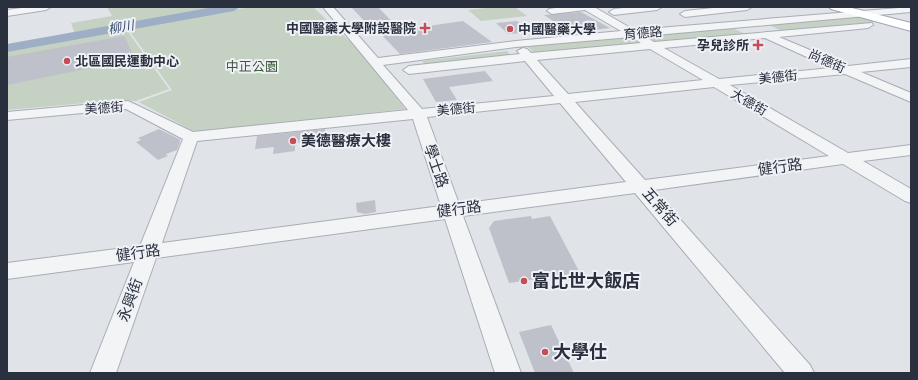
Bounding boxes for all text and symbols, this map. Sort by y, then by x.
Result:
water label: 柳川 [107,17,137,37]
place label: 中國醫藥大學附設醫院 [286,21,416,36]
marker: 中國醫藥大學附設醫院 [419,22,431,34]
place label: 中國醫藥大學 [518,22,596,37]
marker: 中國醫藥大學 [505,24,515,34]
street label: 育德路 [623,24,663,42]
place label: 孕兒診所 [697,38,749,53]
marker: 孕兒診所 [752,39,764,51]
street label: 尚德街 [806,46,848,76]
place label: 北區國民運動中心 [75,54,179,69]
marker: 北區國民運動中心 [62,56,72,66]
park label: 中正公園 [226,59,278,74]
street label: 美德街 [758,68,798,86]
street label: 大德街 [728,86,770,118]
street label: 美德街 [84,99,124,117]
street label: 美德街 [436,100,476,118]
place label: 美德醫療大樓 [301,132,391,150]
marker: 美德醫療大樓 [288,136,298,146]
street label: 學士路 [420,142,452,190]
street label: 健行路 [756,155,804,179]
street label: 五常街 [638,184,682,230]
street label: 健行路 [436,197,482,221]
street label: 健行路 [114,241,162,265]
place label: 富比世大飯店 [532,270,640,292]
street label: 永興街 [114,276,146,324]
marker: 富比世大飯店 [519,276,529,286]
place label: 大學仕 [553,341,607,363]
marker: 大學仕 [540,347,550,357]

